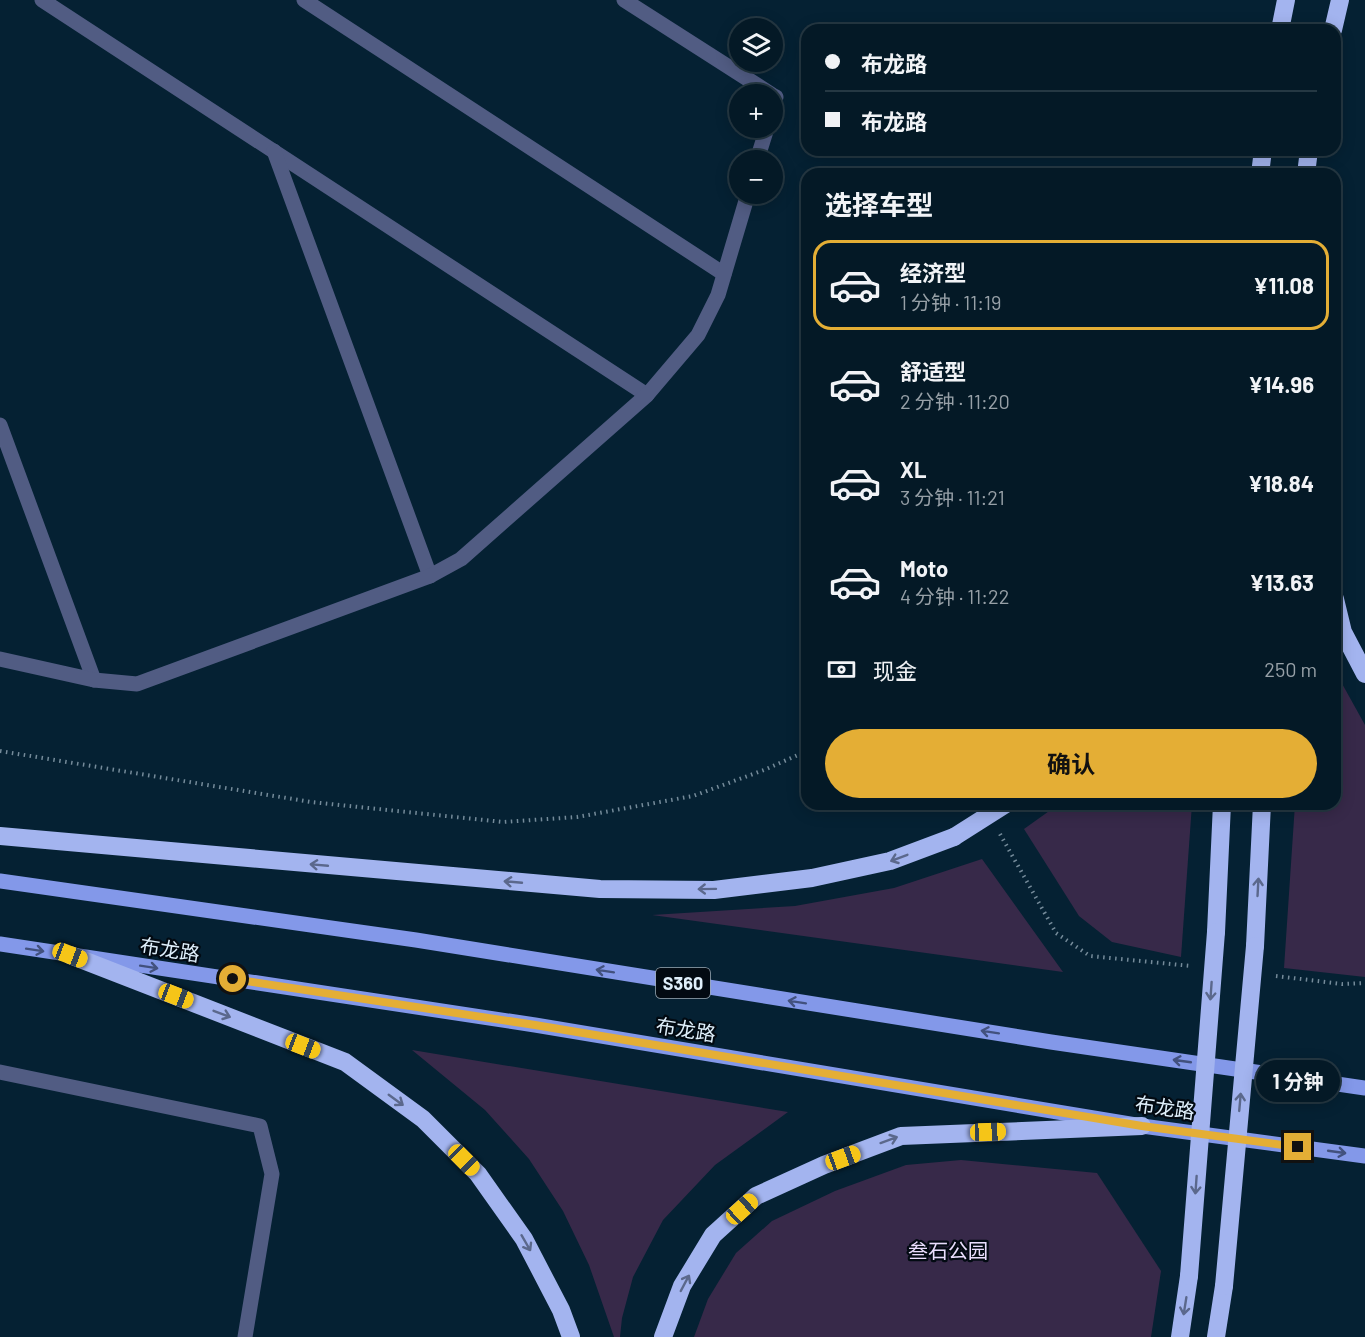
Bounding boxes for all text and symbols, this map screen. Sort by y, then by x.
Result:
map controls [729,18,783,204]
button: layers [729,18,783,72]
text: 布龙路 [861,50,927,76]
button: + [729,84,783,138]
text: 布龙路 [861,108,927,134]
button: − [729,150,783,204]
text: 选择车型 [825,188,933,220]
icon: car [828,258,882,312]
text: 经济型 [900,259,966,285]
text: ¥11.08 [1253,272,1314,298]
text: 1 分钟 · 11:19 [900,290,1001,314]
icon: car [828,357,882,411]
text: 舒适型 [900,358,966,384]
text: ¥14.96 [1248,371,1314,397]
text: 2 分钟 · 11:20 [900,389,1010,413]
icon: car [828,456,882,510]
text: XL [900,456,926,482]
text: ¥18.84 [1248,470,1314,496]
text: 3 分钟 · 11:21 [900,485,1005,509]
icon: car [828,555,882,609]
text: Moto [900,555,948,581]
text: ¥13.63 [1250,569,1314,595]
text: 4 分钟 · 11:22 [900,584,1010,608]
icon: cash [825,653,858,686]
text: 现金 [873,657,917,683]
text: 250 m [1264,657,1317,681]
button: 确认 [825,729,1317,798]
one-way arrow [891,853,909,864]
one-way arrow [309,859,329,870]
one-way arrow [503,876,523,887]
one-way arrow [1252,878,1263,898]
one-way arrow [698,884,718,895]
street label: 布龙路 [138,932,202,966]
car [50,940,90,970]
one-way arrow [25,944,44,955]
one-way arrow [138,961,158,972]
route start [219,965,246,992]
one-way arrow [595,965,615,976]
road number: S360 [656,968,710,998]
one-way arrow [1205,980,1216,1000]
car [156,981,196,1011]
one-way arrow [788,996,807,1007]
one-way arrow [212,1010,231,1021]
street label: 布龙路 [654,1012,718,1046]
one-way arrow [980,1027,1000,1038]
car [283,1031,323,1061]
one-way arrow [1173,1056,1193,1067]
callout: 1 分钟 [1256,1060,1340,1102]
text: 1 分钟 [1272,1069,1324,1093]
street label: 布龙路 [1134,1091,1196,1123]
one-way arrow [1235,1092,1246,1112]
one-way arrow [388,1093,404,1106]
car [970,1122,1006,1142]
route end [1284,1133,1311,1160]
one-way arrow [879,1134,898,1145]
car [445,1141,483,1179]
car [823,1143,863,1173]
one-way arrow [1327,1146,1347,1157]
one-way arrow [1190,1174,1201,1194]
car [723,1190,761,1228]
one-way arrow [520,1234,532,1251]
park label: 叁石公园 [908,1238,988,1262]
one-way arrow [680,1274,691,1292]
one-way arrow [1179,1296,1190,1316]

